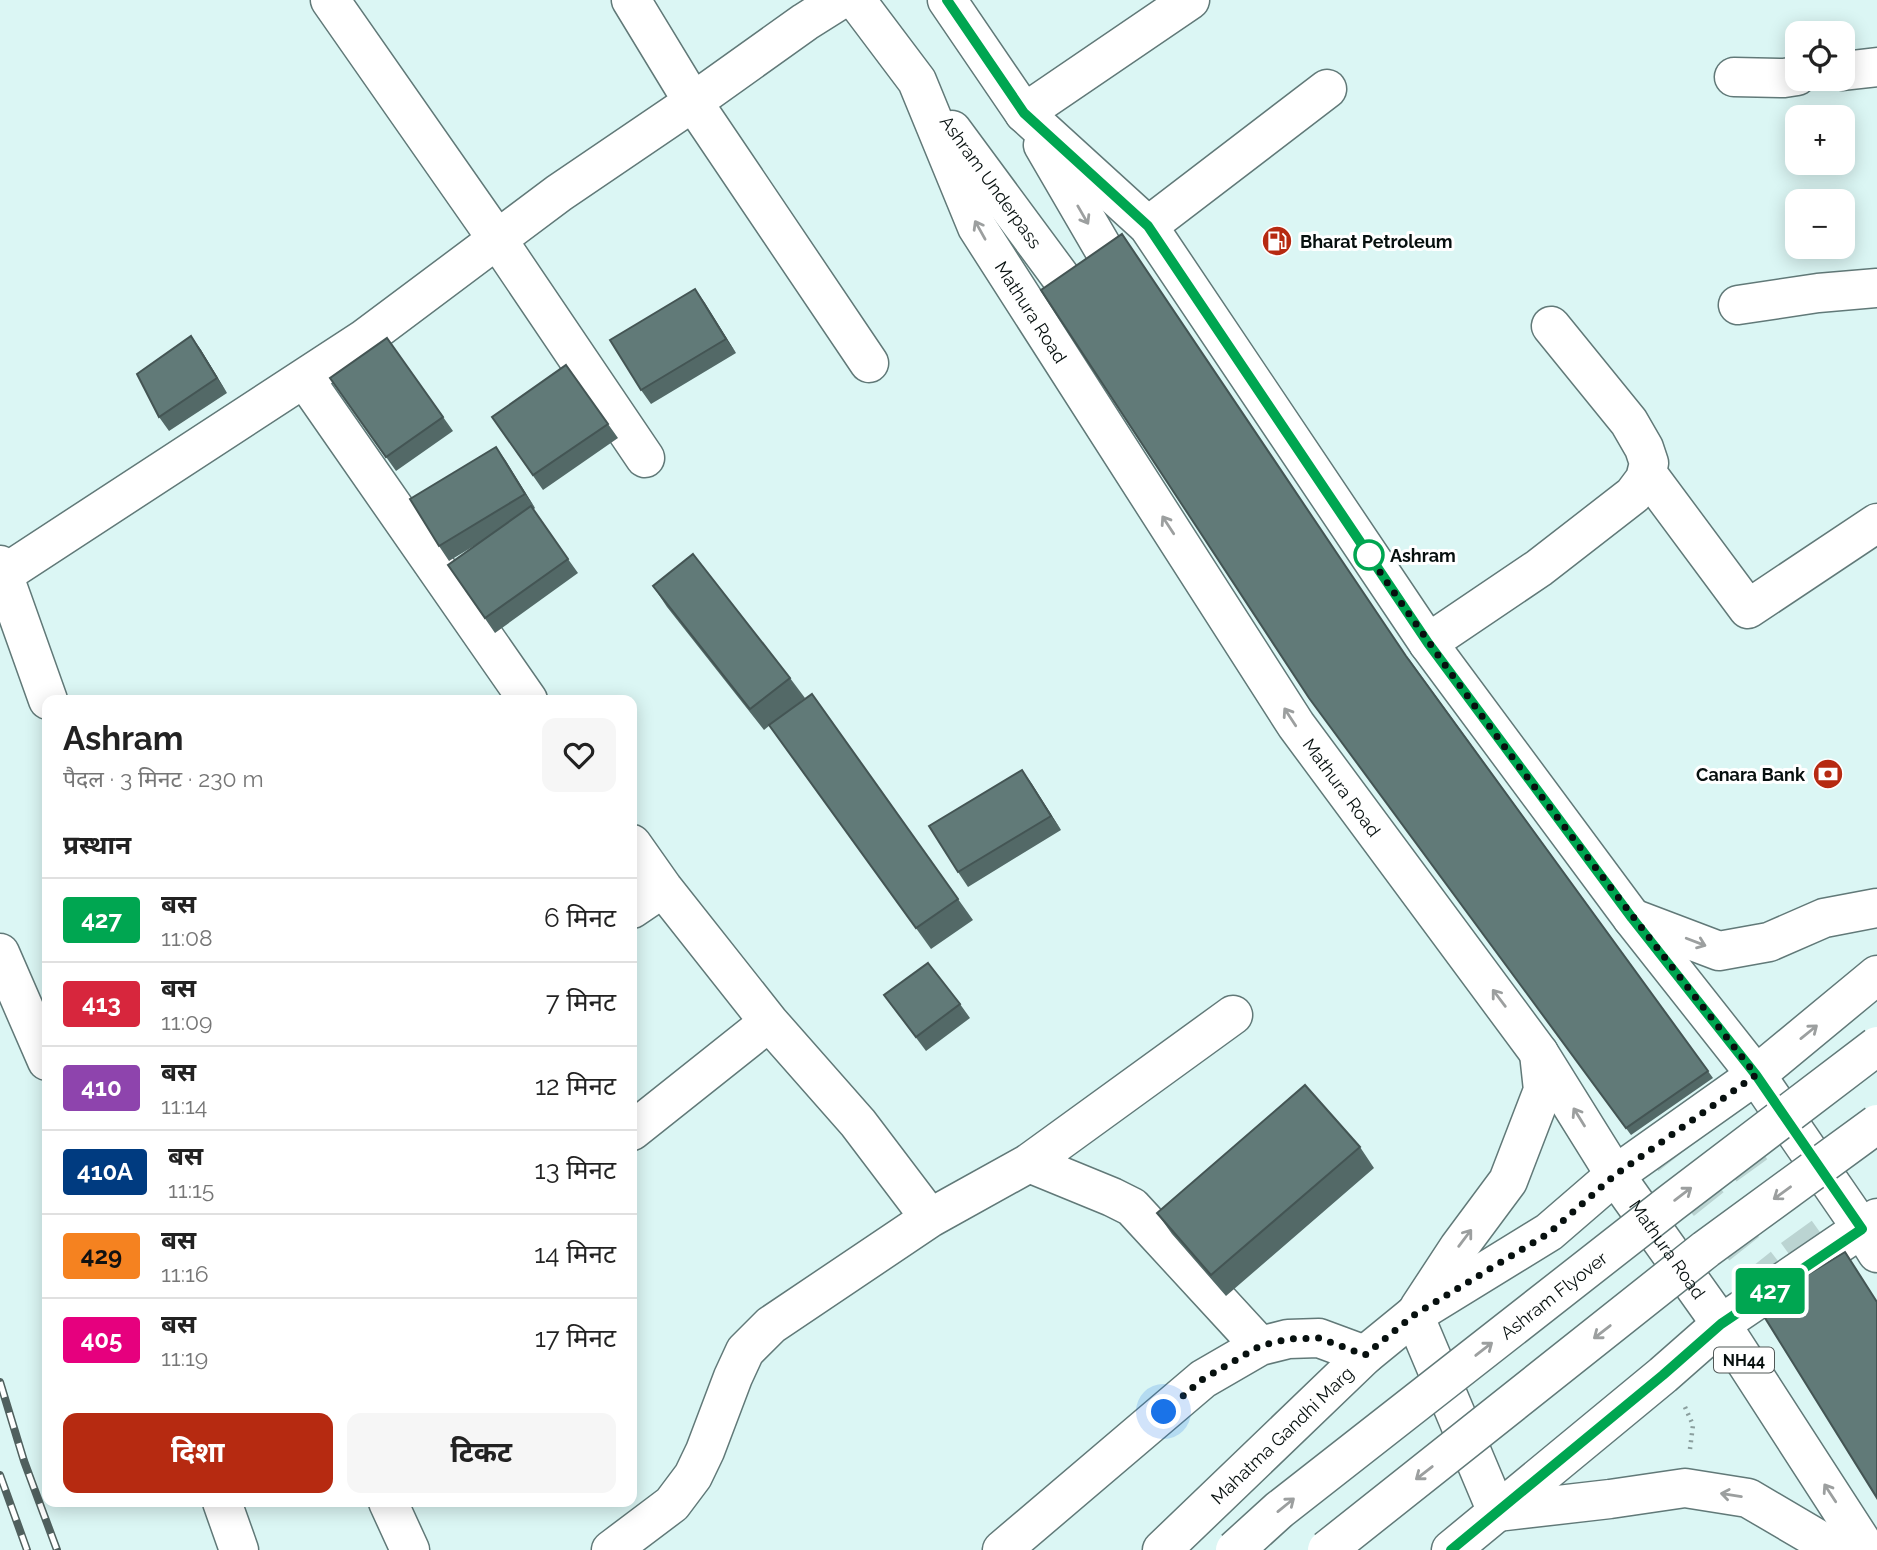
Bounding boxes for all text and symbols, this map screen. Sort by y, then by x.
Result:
map controls [1785,21,1855,259]
button: locate [1785,21,1855,91]
button: + [1785,105,1855,175]
street label: Ashram Underpass [936,112,1046,253]
button: − [1785,189,1855,259]
one-way arrow [1076,204,1090,224]
one-way arrow [973,220,986,241]
fuel station icon: Bharat Petroleum [1260,224,1294,258]
place label: Bharat Petroleum [1300,231,1453,252]
street label: Mathura Road [991,257,1072,367]
one-way arrow [1160,516,1175,535]
marker: Ashram [1354,540,1384,570]
place label: Ashram [1390,545,1456,566]
one-way arrow [1283,707,1297,727]
button: heart [542,718,616,792]
text: Ashram [63,719,184,758]
street label: Mathura Road [1299,734,1385,840]
bank icon: Canara Bank [1811,757,1845,791]
place label: Canara Bank [1696,764,1806,785]
text: पैदल · 3 मिनट · 230 m [63,765,264,792]
text: प्रस्थान [63,830,131,860]
text: बस [161,889,196,919]
text: 6 मिनट [544,903,616,933]
text: 427 [81,905,122,934]
text: 11:08 [161,924,213,951]
one-way arrow [1685,937,1707,949]
text: बस [161,973,196,1003]
text: 7 मिनट [546,987,616,1017]
text: 413 [82,989,121,1018]
one-way arrow [1491,989,1506,1008]
text: 11:09 [161,1008,213,1035]
one-way arrow [1799,1024,1817,1040]
text: बस [161,1057,196,1087]
text: 12 मिनट [535,1071,616,1101]
text: 410 [81,1073,122,1102]
text: 11:14 [161,1092,207,1119]
one-way arrow [1572,1108,1587,1127]
text: बस [168,1141,203,1171]
text: 13 मिनट [535,1155,616,1185]
text: 410A [77,1157,133,1186]
text: 11:15 [168,1176,214,1203]
one-way arrow [1673,1186,1691,1201]
one-way arrow [1773,1186,1792,1201]
street label: Mathura Road [1625,1196,1710,1303]
text: बस [161,1225,196,1255]
one-way arrow [1458,1229,1473,1248]
text: 14 मिनट [534,1239,616,1269]
text: 429 [81,1241,122,1270]
street label: Ashram Flyover [1496,1246,1611,1343]
text: 11:16 [161,1260,209,1287]
line badge: 427 [1730,1268,1810,1314]
text: 427 [1750,1276,1790,1305]
text: बस [161,1309,196,1339]
text: 17 मिनट [535,1323,616,1353]
one-way arrow [1593,1324,1611,1339]
text: 405 [81,1325,122,1354]
one-way arrow [1475,1341,1493,1357]
text: 11:19 [161,1344,208,1371]
road number: NH44 [1714,1348,1774,1372]
street label: Mahatma Gandhi Marg [1206,1362,1357,1508]
your location [1146,1394,1181,1429]
button: दिशा [63,1413,333,1493]
button: टिकट [347,1413,616,1493]
one-way arrow [1415,1466,1433,1481]
one-way arrow [1822,1483,1836,1503]
one-way arrow [1720,1488,1743,1501]
one-way arrow [1277,1497,1295,1512]

